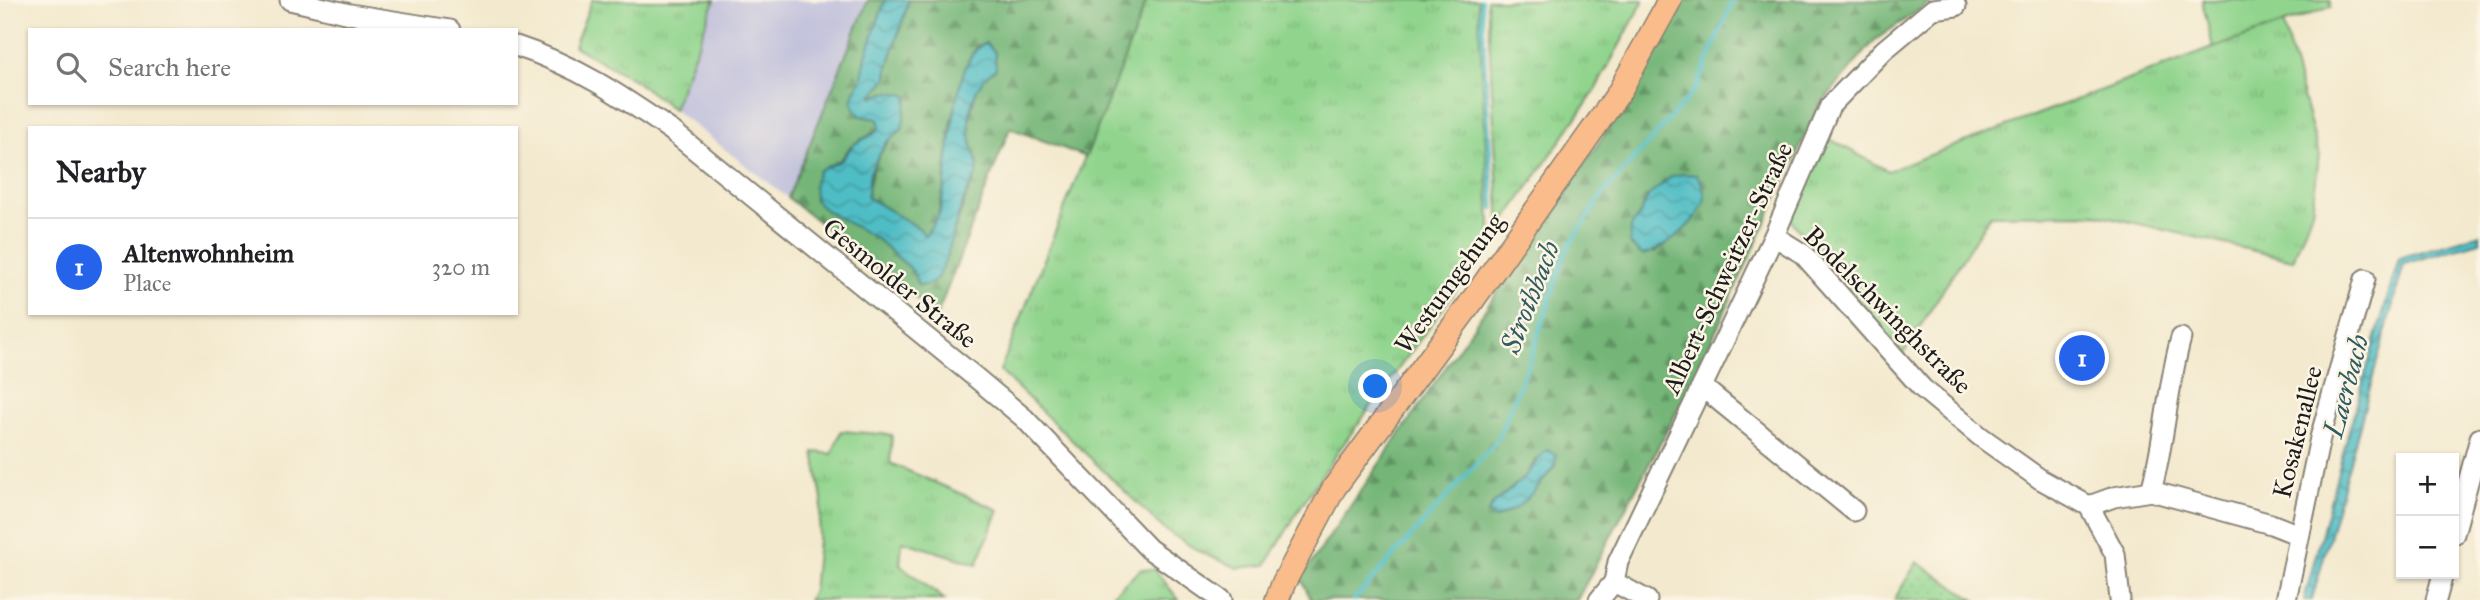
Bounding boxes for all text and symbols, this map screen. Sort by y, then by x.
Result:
search box [28,28,518,105]
icon: search [52,48,90,86]
text: Search here [108,51,231,83]
street label: Albert-Schweitzer-Straße [1654,137,1799,400]
text: Nearby [56,154,146,190]
street label: Westumgehung [1387,206,1511,360]
street label: Gesmolder Straße [816,211,984,355]
street label: Bodelschwinghstraße [1797,219,1979,401]
water label: Strothbach [1492,235,1568,359]
text: Altenwohnheim [123,237,294,269]
text: 1 [74,253,84,281]
text: 320 m [432,253,490,281]
text: Place [123,269,171,297]
water label: Laerbach [2315,330,2377,443]
pin: 1 [2059,332,2105,384]
street label: Kosakenallee [2265,362,2329,501]
your location [1358,369,1392,403]
map controls [2396,453,2459,579]
button: + [2396,453,2459,516]
button: − [2396,516,2459,579]

